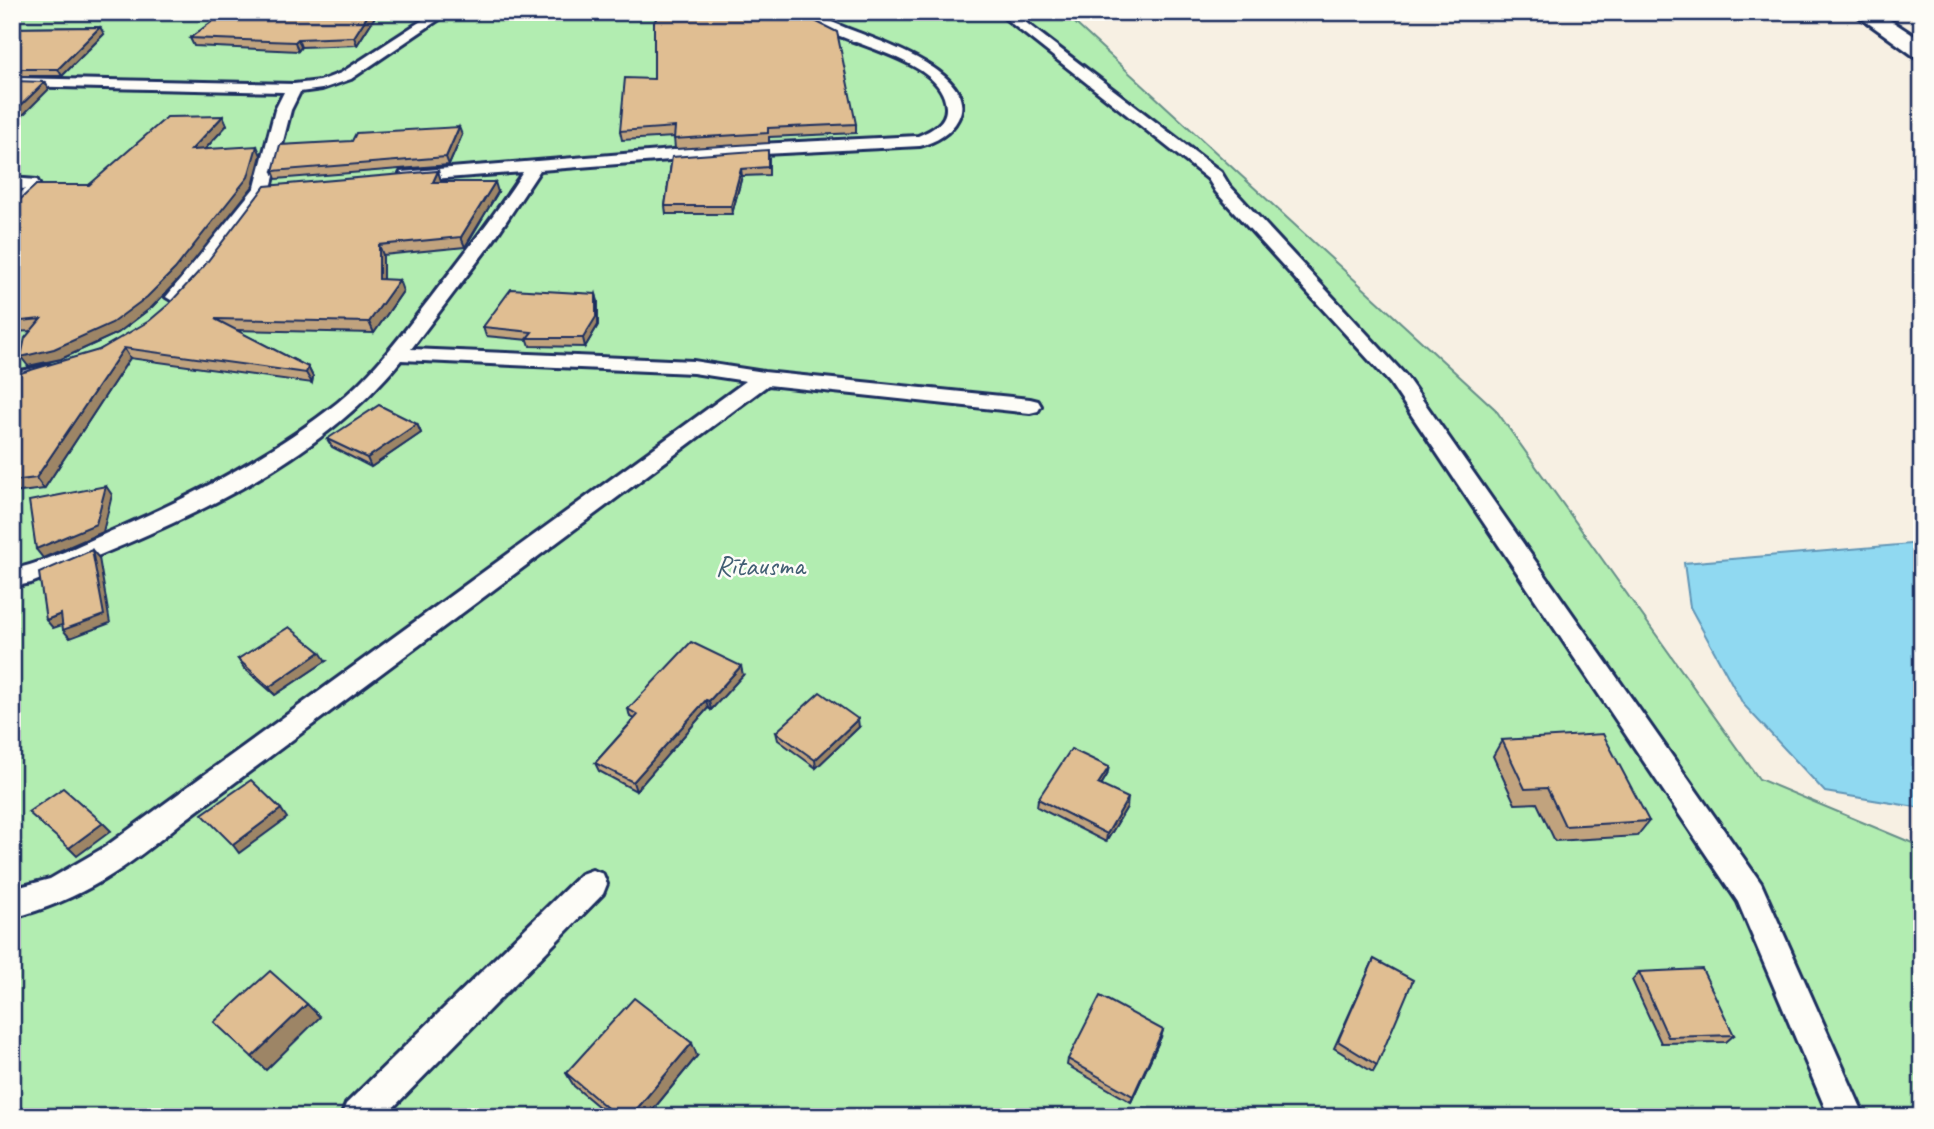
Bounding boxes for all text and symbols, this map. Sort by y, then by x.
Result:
park label: Rītausma [716,548,807,583]

